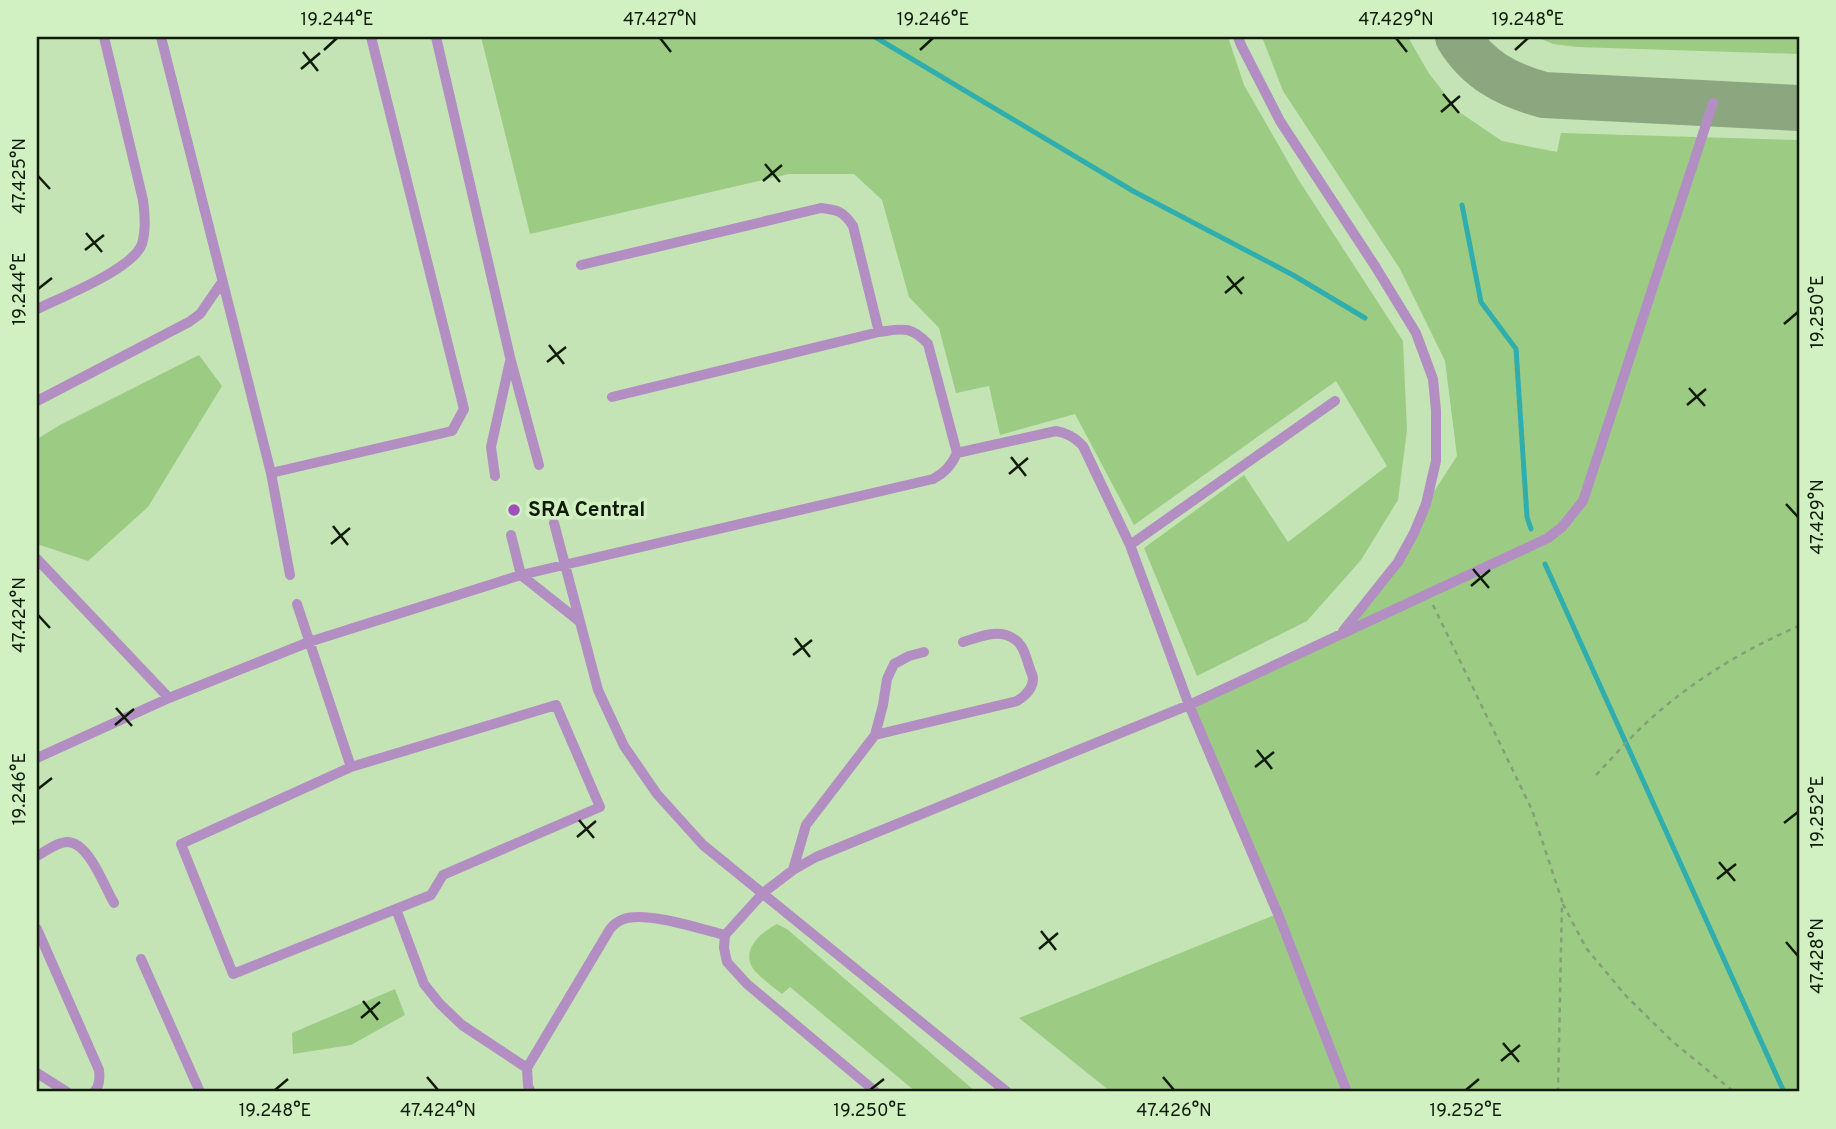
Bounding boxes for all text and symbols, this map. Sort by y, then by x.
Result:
text: 19.244°E [301,9,373,32]
text: 47.427°N [623,9,697,32]
text: 19.246°E [897,9,969,32]
text: 47.429°N [1358,9,1434,32]
text: 19.248°E [1492,9,1564,32]
text: 47.425°N [9,138,32,214]
text: 19.244°E [9,253,32,325]
text: 19.250°E [1807,275,1830,349]
text: 47.429°N [1807,479,1830,555]
place label: SRA Central [528,497,645,524]
marker: SRA Central [506,502,522,518]
text: 47.424°N [9,577,32,653]
text: 19.246°E [9,753,32,825]
text: 19.252°E [1807,776,1830,848]
text: 47.428°N [1807,918,1830,994]
text: 19.248°E [239,1100,311,1123]
text: 47.424°N [400,1100,476,1123]
text: 19.250°E [833,1100,907,1123]
text: 47.426°N [1136,1100,1212,1123]
text: 19.252°E [1430,1100,1502,1123]

